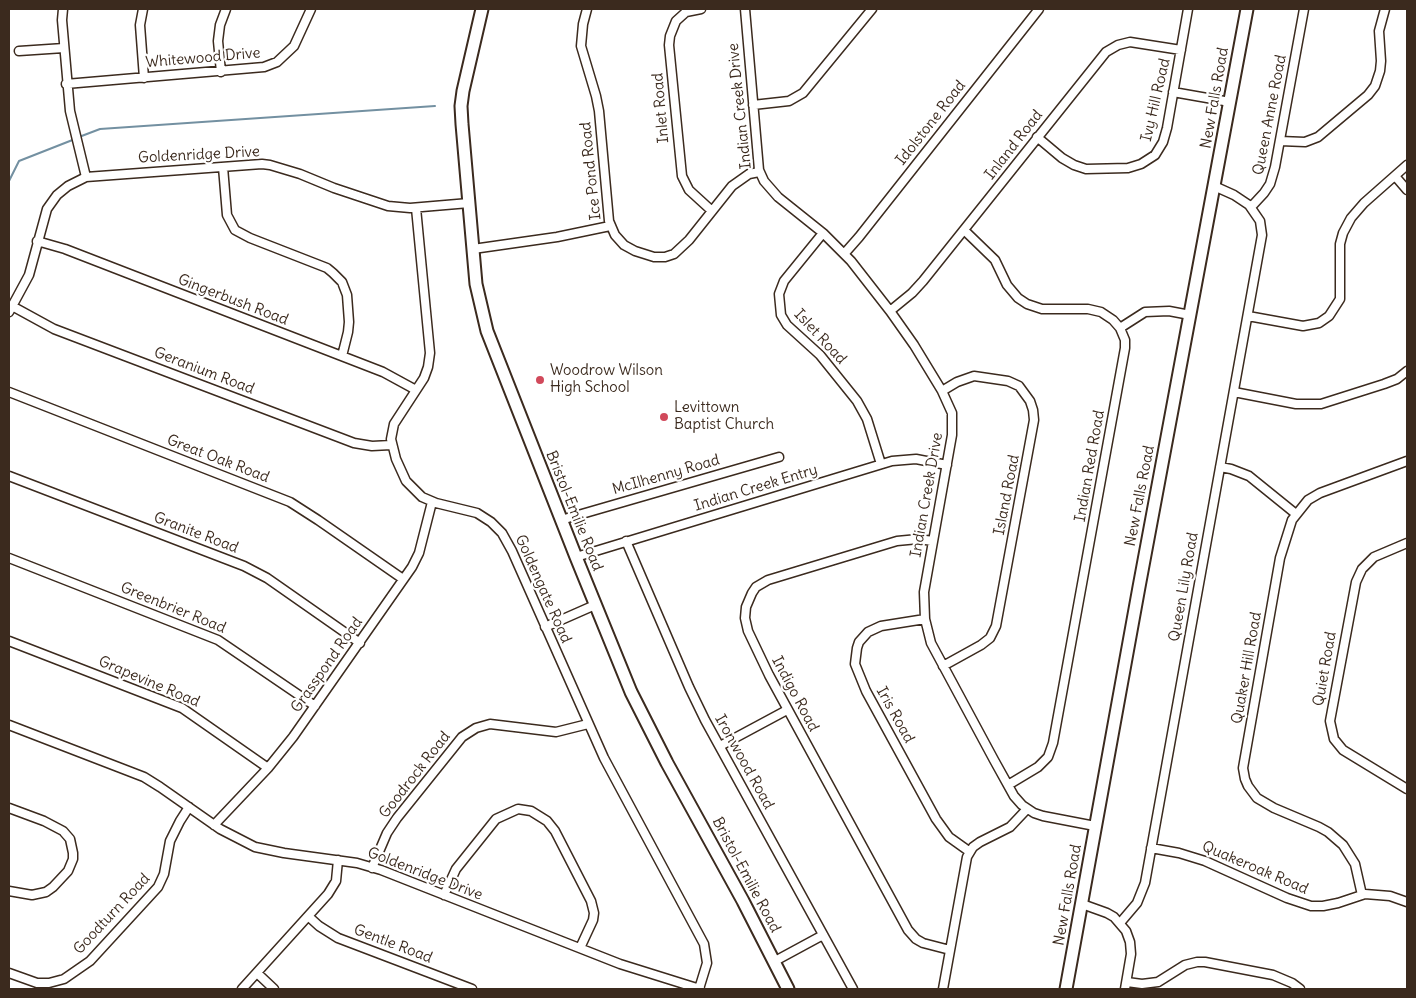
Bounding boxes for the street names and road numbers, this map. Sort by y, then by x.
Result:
street label: Indian Creek Drive [724,42,756,170]
street label: Whitewood Drive [145,44,261,72]
street label: New Falls Road [1197,46,1233,150]
street label: Queen Anne Road [1250,53,1290,177]
street label: Ivy Hill Road [1138,57,1174,143]
street label: Inlet Road [649,72,673,144]
street label: Idolstone Road [892,77,970,169]
street label: Inland Road [981,107,1047,183]
street label: Ice Pond Road [577,121,605,221]
street label: Goldenridge Drive [138,143,260,167]
street label: Gingerbush Road [175,271,291,329]
street label: Islet Road [790,306,850,368]
street label: Geranium Road [151,344,257,398]
street label: Indian Red Road [1071,409,1109,523]
street label: Great Oak Road [164,431,272,487]
street label: Indian Creek Drive [907,431,947,559]
street label: New Falls Road [1121,444,1159,548]
street label: Bristol-Emilie Road [542,448,606,574]
street label: McIlhenny Road [610,451,722,499]
street label: Island Road [990,453,1024,537]
street label: Indian Creek Entry [692,461,820,515]
street label: Granite Road [151,509,241,557]
street label: Queen Lily Road [1166,531,1202,643]
street label: Goldengate Road [511,532,575,646]
street label: Greenbrier Road [118,579,228,637]
street label: Quaker Hill Road [1228,611,1266,725]
street label: Grasspond Road [287,614,367,716]
street label: Quiet Road [1310,630,1340,708]
street label: Grapevine Road [96,653,202,711]
street label: Indigo Road [768,653,822,735]
street label: Iris Road [872,684,918,746]
street label: Ironwood Road [711,711,777,813]
street label: Goodrock Road [376,728,454,822]
street label: Bristol-Emilie Road [708,814,784,936]
street label: Quakeroak Road [1199,838,1311,898]
street label: New Falls Road [1050,843,1086,947]
street label: Goldenridge Drive [365,844,485,904]
street label: Goodturn Road [70,870,154,958]
street label: Gentle Road [351,921,435,967]

